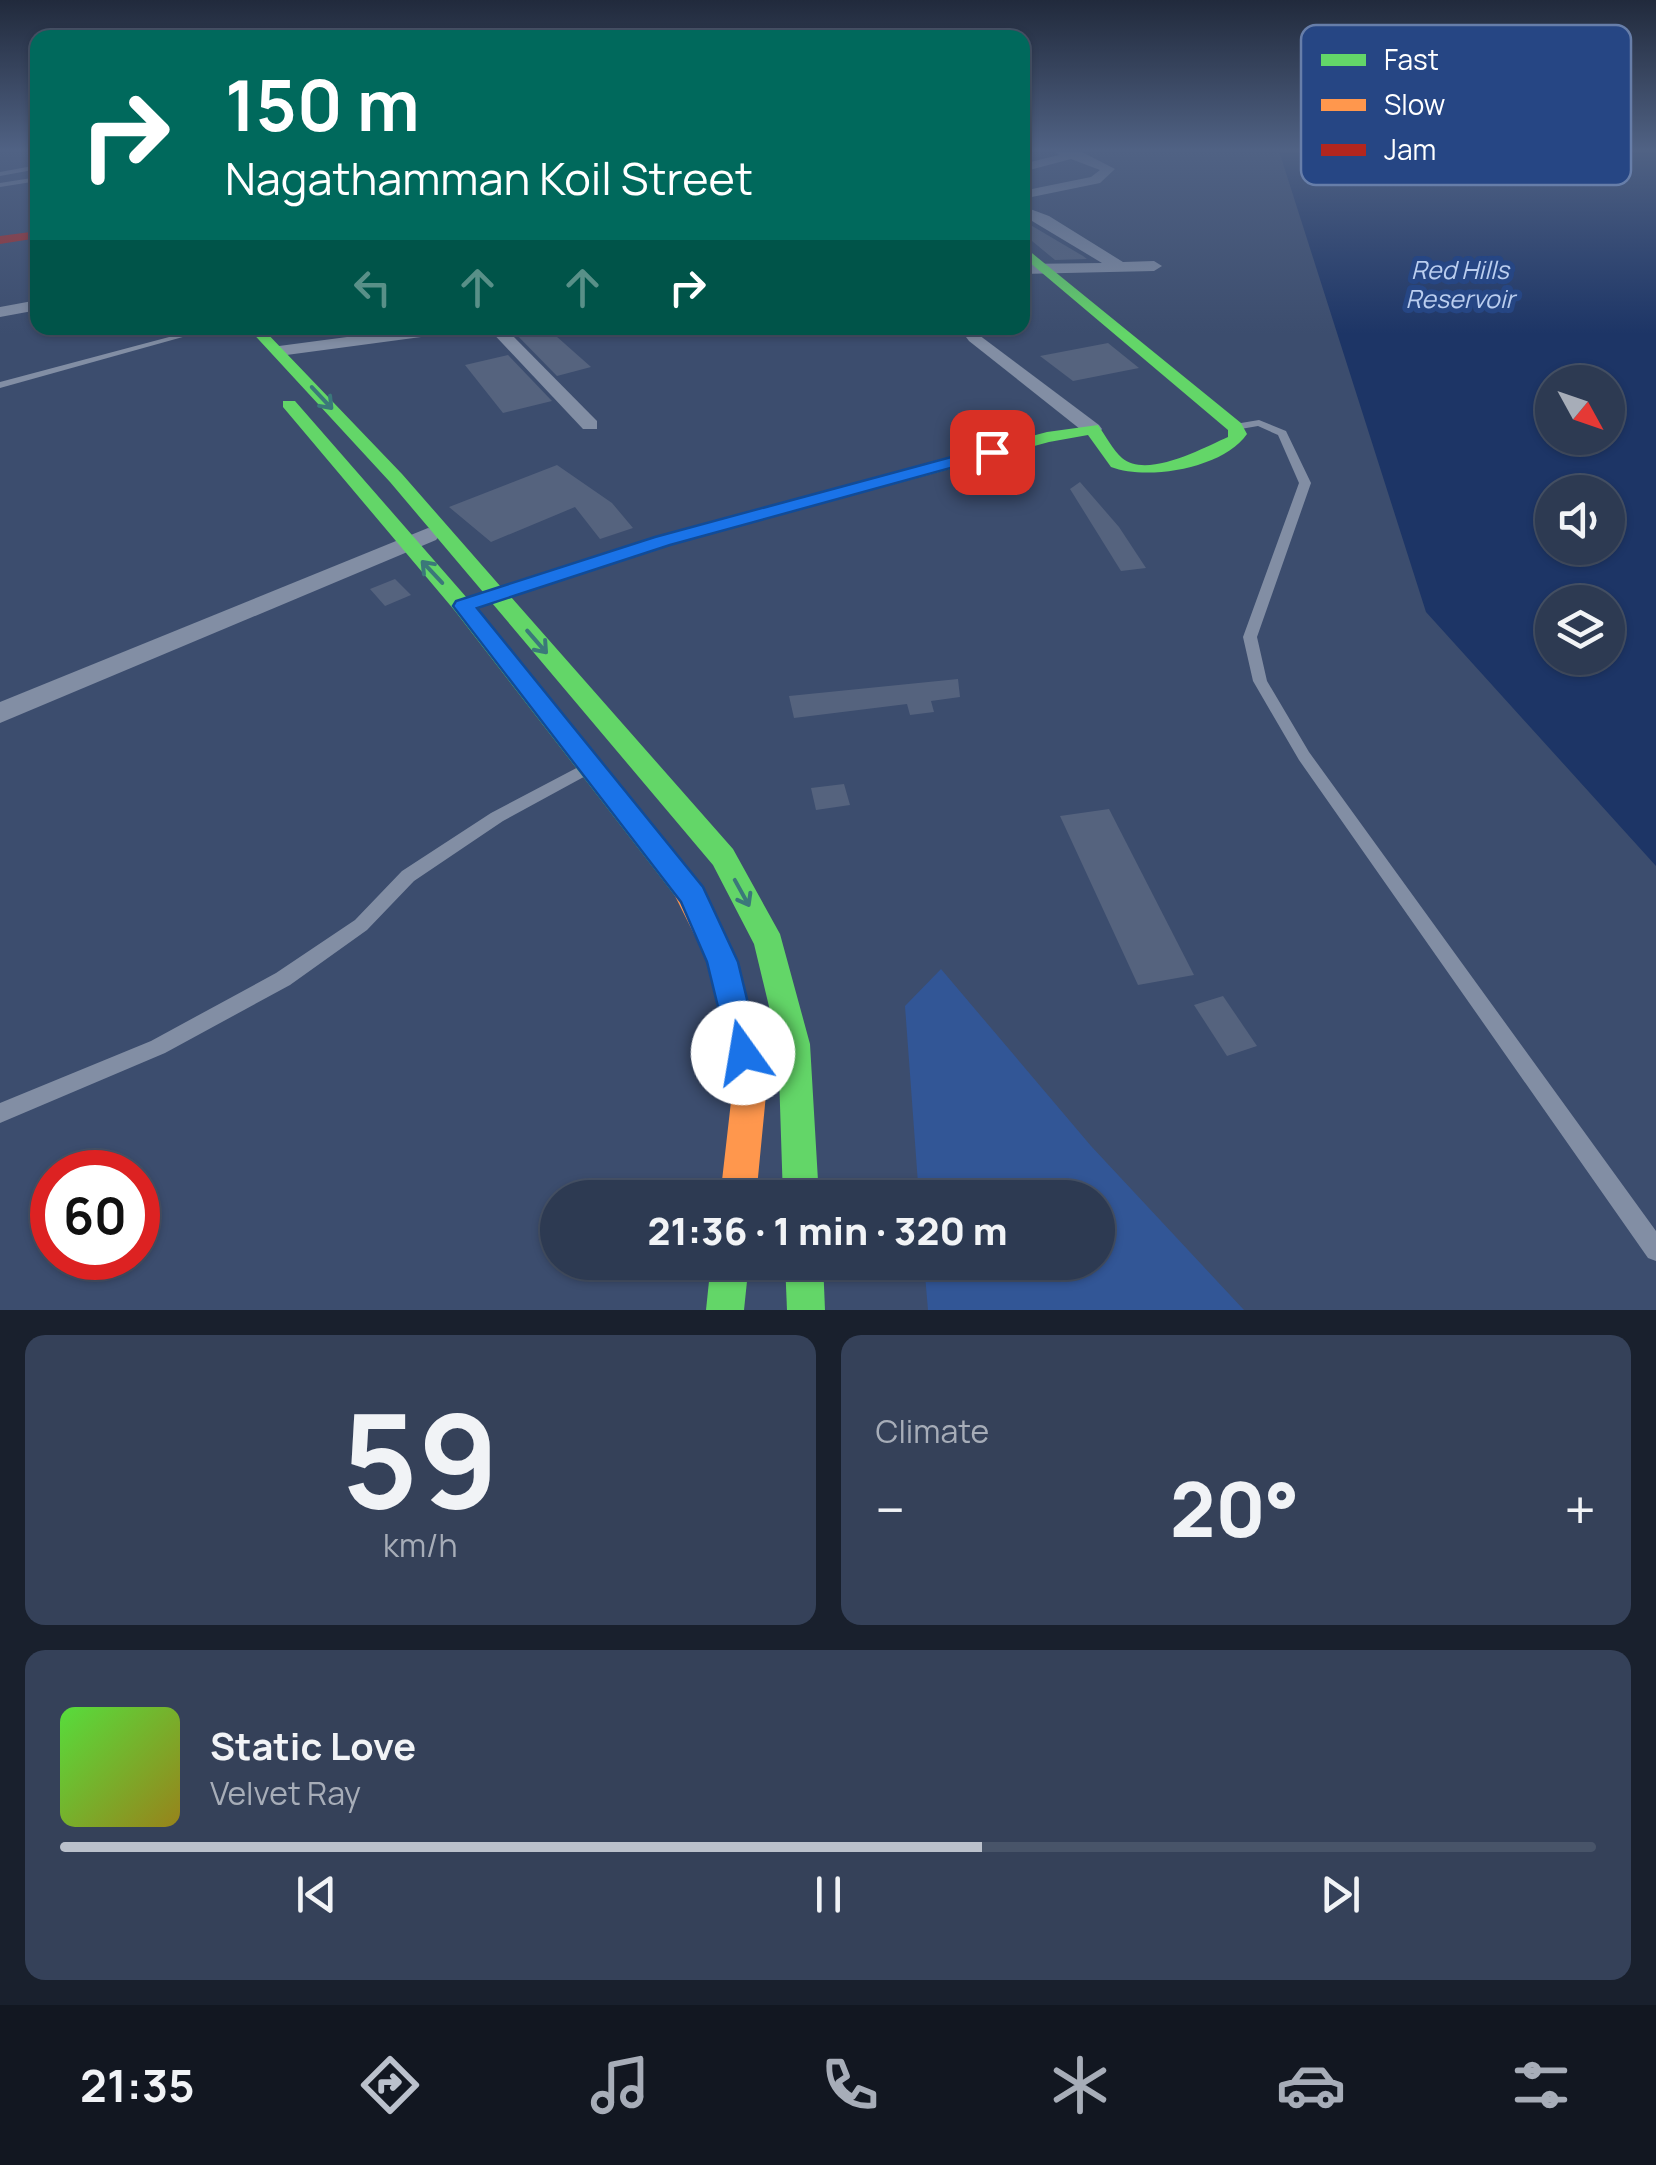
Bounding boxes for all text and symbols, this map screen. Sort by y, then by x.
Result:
legend [1301,25,1631,185]
text: Fast [1384,40,1439,78]
text: 150 m [225,56,420,152]
icon: right [60,70,190,200]
text: Slow [1384,85,1445,123]
text: Jam [1384,130,1436,168]
text: Nagathamman Koil Street [225,147,753,209]
water label: Red Hills Reservoir [1406,252,1517,316]
icon: left [345,260,400,315]
icon: ahead [450,260,505,315]
icon: ahead [555,260,610,315]
icon: right [660,260,715,315]
north arrow [1535,365,1625,455]
map controls [1535,365,1625,675]
one-way arrow [311,385,334,410]
pin [950,410,1035,495]
icon: arrive [965,425,1020,480]
button: sound [1535,475,1625,565]
one-way arrow [421,560,444,585]
button: layers [1535,585,1625,675]
one-way arrow [526,628,548,654]
one-way arrow [733,878,752,908]
position arrow [691,1001,795,1105]
speed limit sign: 60 [30,1150,160,1280]
text: 21:36 · 1 min · 320 m [647,1204,1008,1256]
text: 59 [342,1369,499,1547]
text: Climate [876,1409,989,1453]
text: 20° [1170,1457,1300,1560]
text: − [876,1471,905,1547]
text: + [1564,1471,1596,1547]
text: km/h [383,1523,457,1567]
text: Static Love [210,1719,416,1771]
text: Velvet Ray [210,1771,361,1815]
icon: previous [289,1867,344,1922]
icon: pause [801,1867,856,1922]
icon: next [1313,1867,1368,1922]
icon: directions [355,2050,425,2120]
icon: music [585,2050,655,2120]
icon: phone [815,2050,885,2120]
icon: climate [1045,2050,1115,2120]
icon: car [1276,2050,1346,2120]
icon: filters [1506,2050,1576,2120]
text: 21:35 [80,2054,195,2116]

